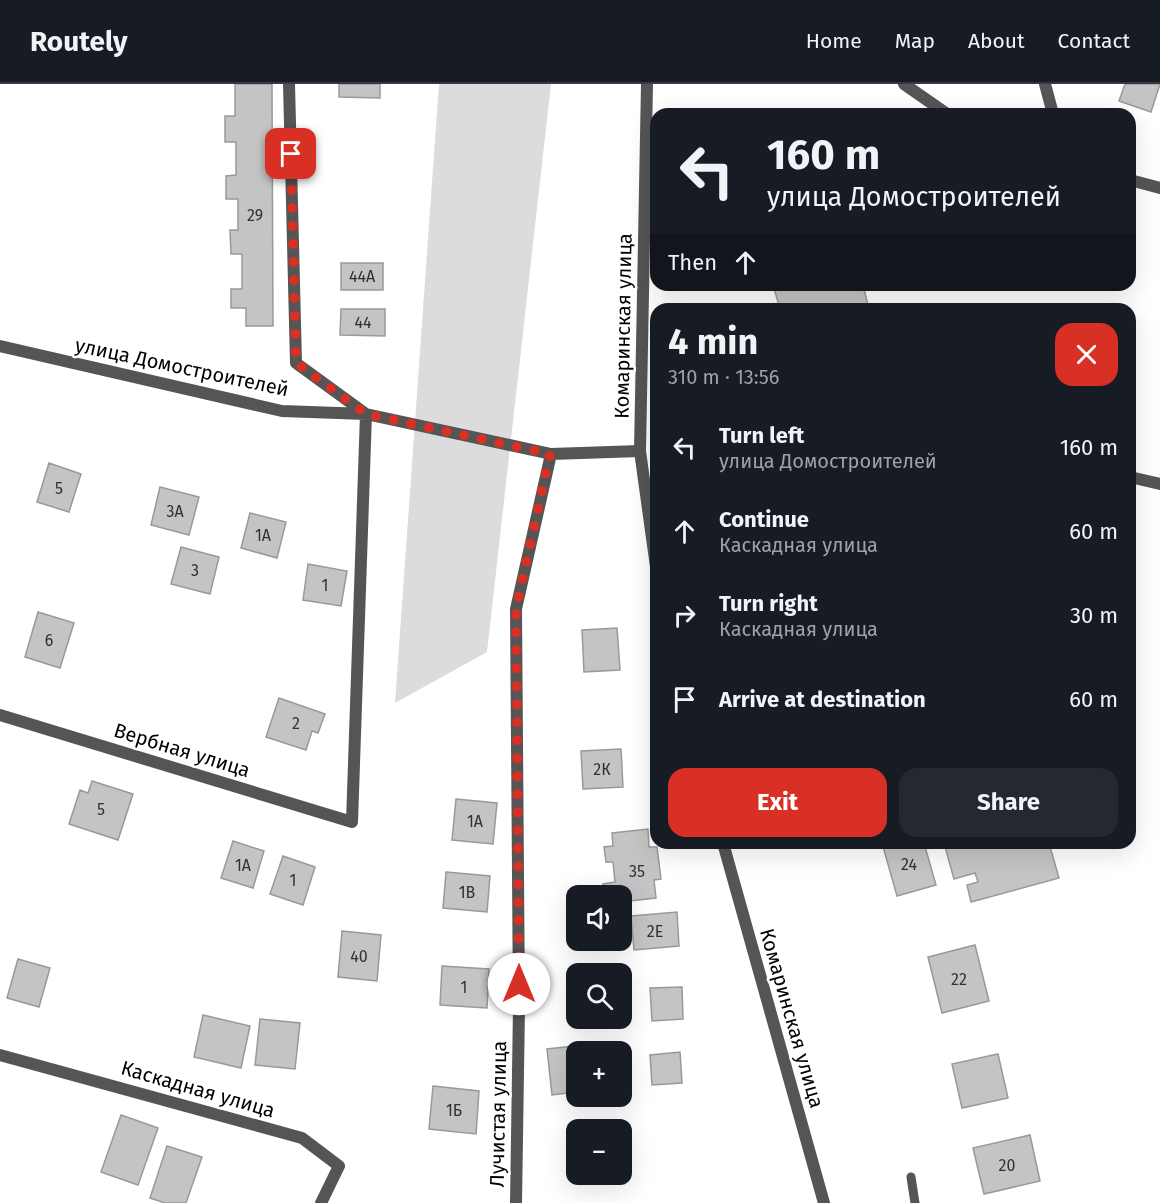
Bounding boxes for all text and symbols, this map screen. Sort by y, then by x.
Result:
text: Routely [30,25,128,58]
text: Home [806,28,862,54]
text: Map [895,28,935,54]
text: About [968,28,1025,54]
text: Contact [1058,28,1130,54]
pin [265,128,316,179]
text: 160 m [767,130,880,180]
icon: left [668,132,746,210]
icon: arrive [274,137,307,170]
text: улица Домостроителей [767,181,1061,213]
house number: 29 [247,206,263,225]
street label: Комаринская улица [609,233,637,419]
icon: ahead [729,246,762,279]
text: Then [668,249,717,276]
house number: 44А [349,267,376,286]
house number: 44 [354,313,372,332]
text: 4 min [668,320,758,364]
button: close [1055,323,1118,386]
street label: улица Домостроителей [73,333,291,401]
text: 310 m · 13:56 [668,365,779,389]
text: Turn left [719,422,804,449]
icon: left [668,431,701,464]
text: 160 m [1060,434,1118,461]
text: улица Домостроителей [719,449,937,473]
house number: 5 [55,479,63,498]
house number: 3А [166,502,184,521]
text: Continue [719,506,809,533]
icon: ahead [668,515,701,548]
text: 60 m [1069,518,1118,545]
house number: 1А [255,526,272,545]
text: Каскадная улица [719,533,878,557]
house number: 3 [191,561,199,580]
house number: 1 [322,576,328,595]
text: Turn right [719,590,818,617]
icon: right [668,599,701,632]
text: 30 m [1070,602,1118,629]
text: Каскадная улица [719,617,878,641]
house number: 6 [45,631,53,650]
icon: arrive [668,683,701,716]
text: Arrive at destination [719,686,926,713]
text: 60 m [1069,686,1118,713]
house number: 2 [292,714,300,733]
street label: Вербная улица [111,718,253,782]
house number: 2К [593,760,611,779]
button: Exit [668,768,887,837]
button: Share [899,768,1118,837]
house number: 5 [97,800,105,819]
house number: 1А [467,812,484,831]
house number: 24 [901,855,917,874]
house number: 1А [235,856,252,875]
house number: 35 [629,862,645,881]
house number: 1 [290,871,296,890]
house number: 1В [459,883,476,902]
map controls [566,885,632,1185]
button: sound [566,885,632,951]
house number: 2Е [647,922,663,941]
street label: Комаринская улица [755,925,829,1111]
house number: 40 [350,947,368,966]
position arrow [487,952,551,1016]
button: search [566,963,632,1029]
house number: 22 [951,970,967,989]
house number: 1 [461,978,467,997]
street label: Лучистая улица [485,1040,511,1188]
button: + [566,1041,632,1107]
street label: Каскадная улица [118,1056,278,1122]
house number: 1Б [446,1101,462,1120]
button: − [566,1119,632,1185]
house number: 20 [999,1156,1015,1175]

